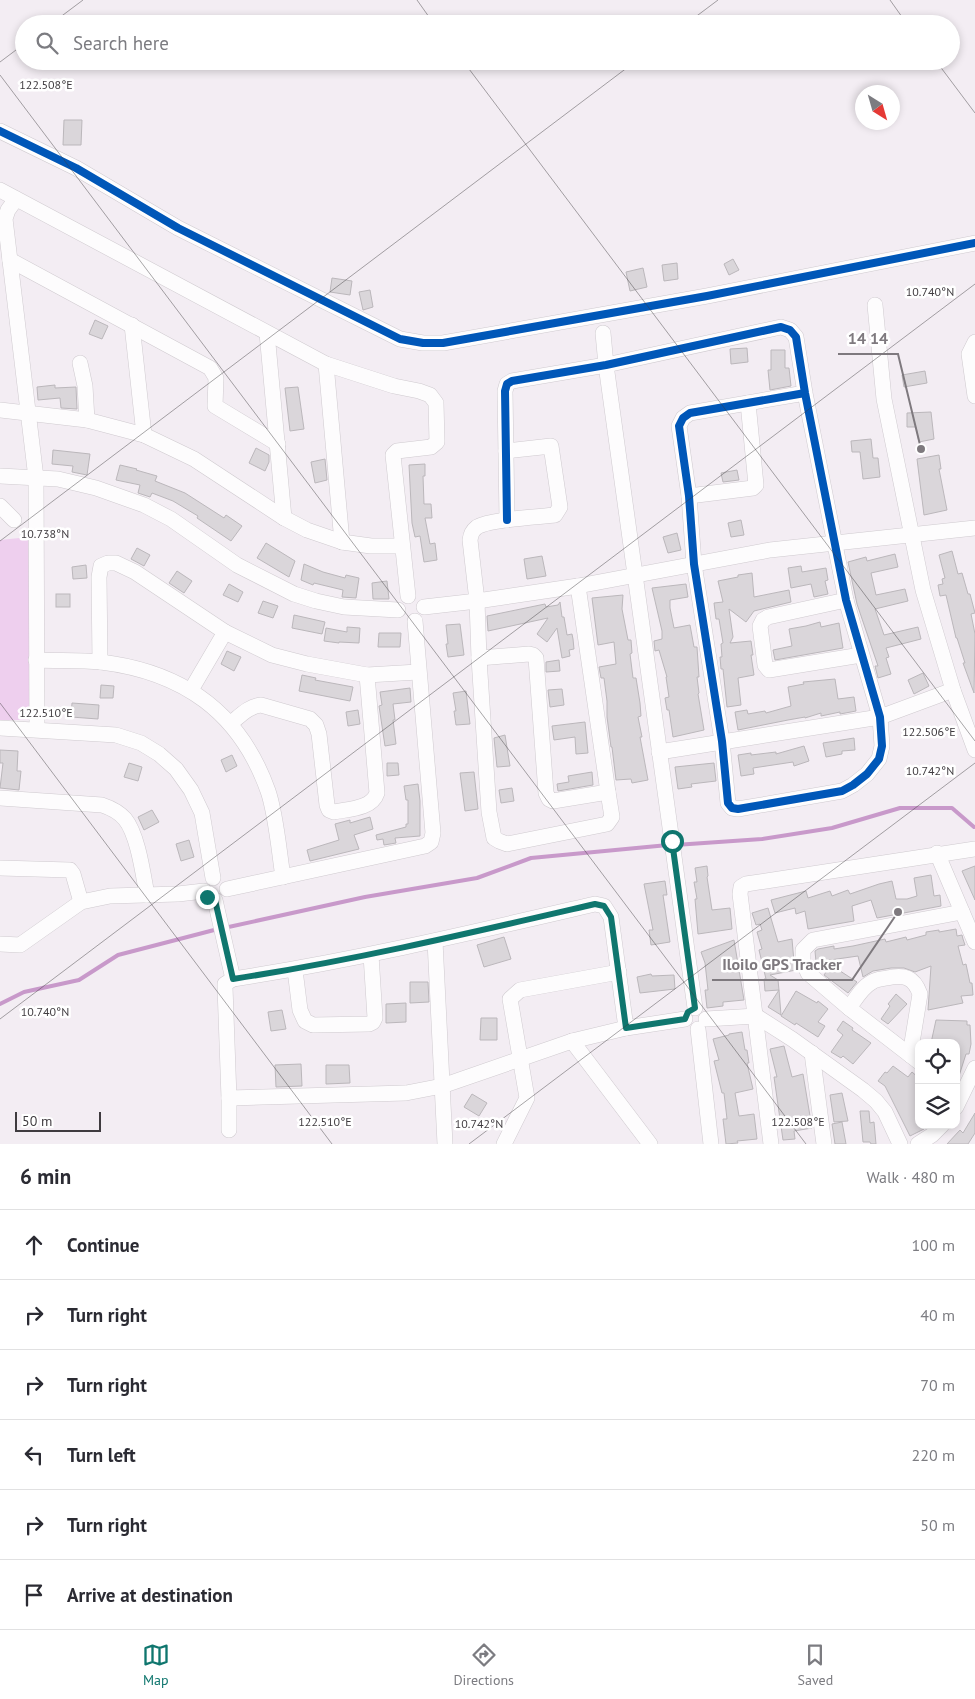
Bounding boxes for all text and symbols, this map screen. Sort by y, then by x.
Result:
search box [15,15,960,70]
icon: search [33,29,61,57]
text: Search here [73,31,169,55]
text: 122.508°E [19,77,73,92]
north arrow [855,85,900,130]
text: 10.740°N [906,284,954,299]
callout: 14 14 [838,323,898,354]
text: 14 14 [848,328,888,348]
text: 10.738°N [21,526,69,541]
text: 122.510°E [19,705,73,720]
text: 122.506°E [902,724,956,739]
text: 10.742°N [906,763,954,778]
route start [661,830,684,853]
route end [196,886,219,909]
callout: Iloilo GPS Tracker [712,949,852,980]
text: Iloilo GPS Tracker [722,954,842,974]
text: 10.740°N [21,1004,69,1019]
map controls [915,1039,960,1129]
button: locate [915,1039,960,1084]
button: layers [915,1084,960,1129]
scale bar [15,1109,101,1132]
text: 50 m [22,1112,52,1130]
text: 122.510°E [298,1114,352,1129]
text: 122.508°E [771,1114,825,1129]
text: 10.742°N [455,1116,503,1131]
text: 6 min [20,1163,71,1190]
text: Walk · 480 m [866,1167,955,1187]
icon: ahead [20,1231,48,1259]
text: Continue [67,1233,139,1257]
text: 100 m [912,1235,955,1255]
icon: right [20,1301,48,1329]
text: Turn right [67,1303,147,1327]
text: 40 m [920,1305,955,1325]
icon: right [20,1371,48,1399]
text: Turn right [67,1373,147,1397]
text: 70 m [920,1375,955,1395]
icon: left [20,1441,48,1469]
text: Turn left [67,1443,136,1467]
text: 220 m [912,1445,955,1465]
icon: right [20,1511,48,1539]
text: Turn right [67,1513,147,1537]
text: 50 m [920,1515,955,1535]
icon: arrive [20,1581,48,1609]
text: Arrive at destination [67,1583,233,1607]
tab: Map [142,1641,170,1689]
tab: Directions [453,1641,514,1689]
tab: Saved [798,1641,833,1689]

